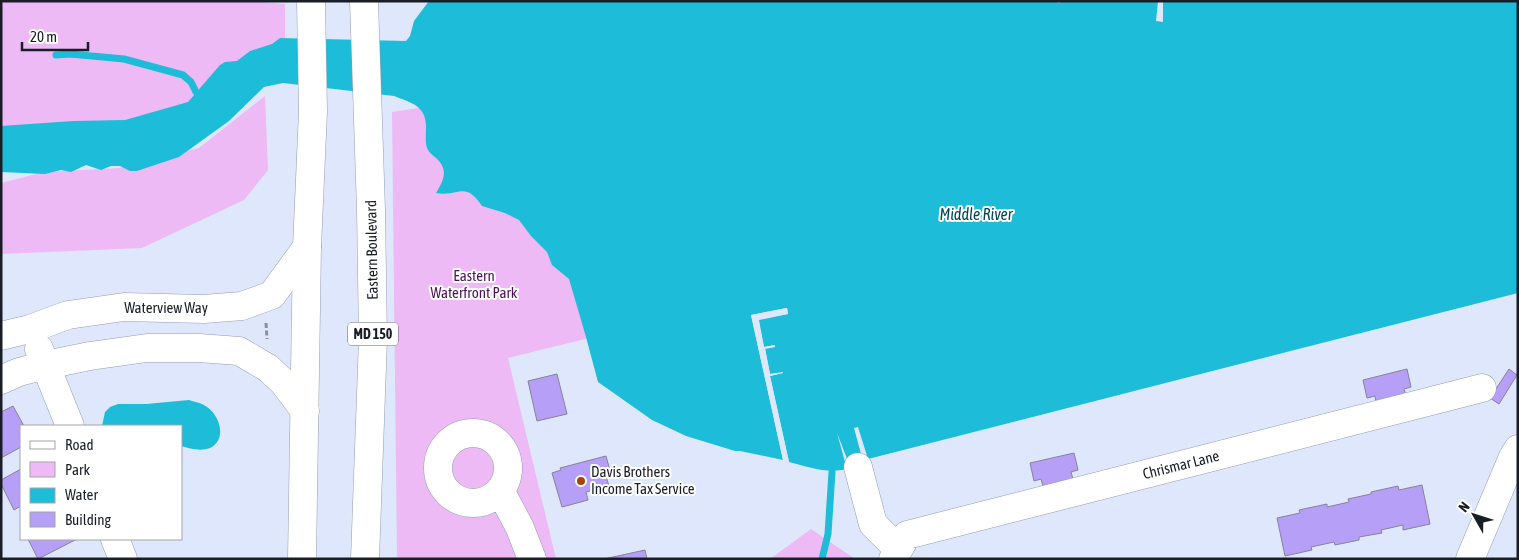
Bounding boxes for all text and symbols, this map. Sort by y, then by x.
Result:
scale bar [22,20,89,52]
text: 20 m [30,28,57,45]
street label: Eastern Boulevard [362,200,381,300]
water label: Middle River [939,205,1014,223]
park label: Eastern Waterfront Park [431,267,518,301]
street label: Waterview Way [124,299,208,316]
road number: MD 150 [348,322,398,346]
legend [20,425,182,540]
text: Road [65,436,94,453]
street label: Chrismar Lane [1141,447,1221,482]
text: Park [65,461,90,478]
place label: Davis Brothers Income Tax Service [591,463,695,497]
marker: Davis Brothers Income Tax Service [575,475,587,487]
text: Water [65,486,98,503]
north arrow [1449,490,1499,540]
text: N [1455,499,1473,515]
text: Building [65,511,111,528]

